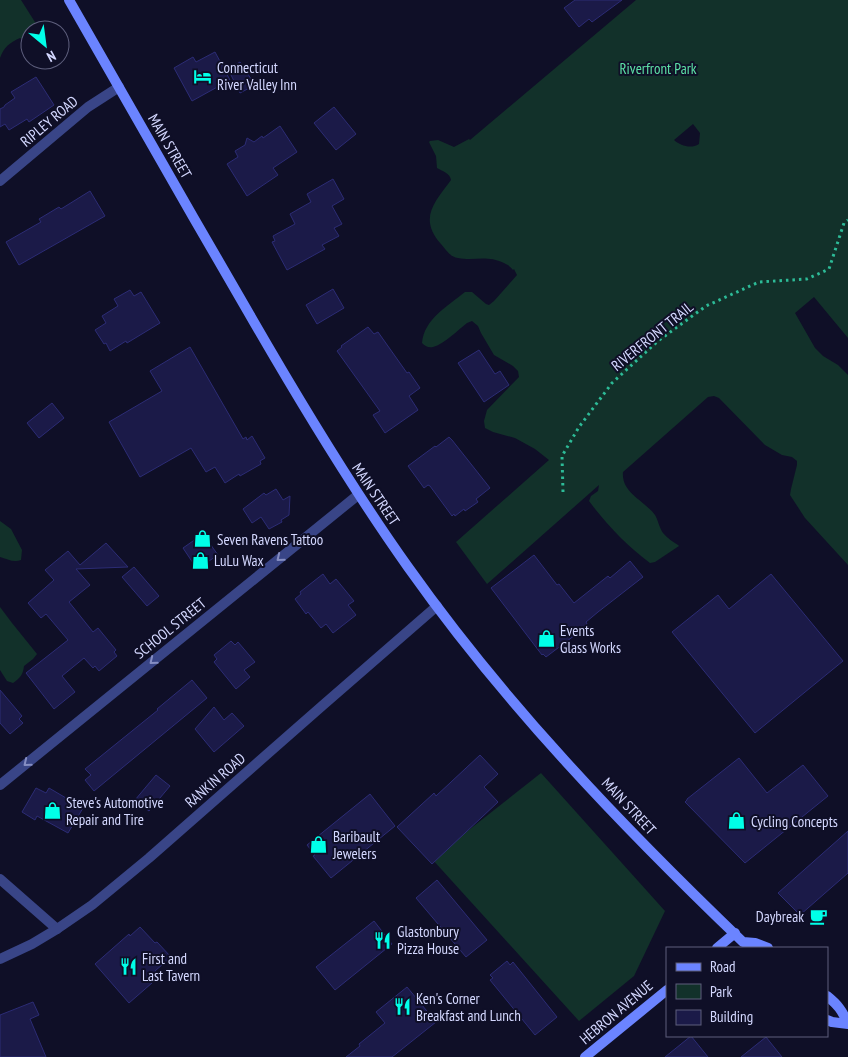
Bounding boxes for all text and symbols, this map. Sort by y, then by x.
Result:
north arrow [20,20,70,70]
text: N [44,47,59,66]
place label: Connecticut River Valley Inn [217,58,297,94]
park label: Riverfront Park [619,59,697,78]
hotel icon: Connecticut River Valley Inn [193,66,213,86]
street label: RIPLEY ROAD [16,91,82,151]
street label: MAIN STREET [144,110,196,182]
street label: RIVERFRONT TRAIL [607,297,697,375]
street label: MAIN STREET [348,459,404,529]
shop icon: Seven Ravens Tattoo [193,529,213,549]
place label: Seven Ravens Tattoo [217,530,323,549]
shop icon: LuLu Wax [190,550,210,570]
place label: LuLu Wax [214,551,264,570]
one-way arrow [276,553,285,562]
street label: SCHOOL STREET [130,593,210,663]
place label: Events Glass Works [560,621,621,657]
shop icon: Events Glass Works [536,629,556,649]
one-way arrow [150,655,159,664]
street label: RANKIN ROAD [181,749,249,811]
one-way arrow [24,757,33,765]
street label: MAIN STREET [598,773,660,839]
place label: Steve's Automotive Repair and Tire [66,793,164,829]
shop icon: Steve's Automotive Repair and Tire [42,801,62,821]
shop icon: Cycling Concepts [727,811,747,831]
place label: Cycling Concepts [751,812,838,831]
place label: Baribault Jewelers [332,827,380,863]
shop icon: Baribault Jewelers [309,835,329,855]
cafe icon: Daybreak [808,906,828,926]
place label: Daybreak [756,907,804,926]
place label: Glastonbury Pizza House [397,922,459,958]
restaurant icon: Glastonbury Pizza House [373,930,393,950]
legend [666,947,828,1037]
place label: First and Last Tavern [142,949,200,985]
restaurant icon: First and Last Tavern [118,957,138,977]
text: Road [710,957,736,976]
street label: HEBRON AVENUE [576,976,656,1048]
text: Park [710,982,732,1001]
place label: Ken's Corner Breakfast and Lunch [416,989,521,1025]
restaurant icon: Ken's Corner Breakfast and Lunch [392,997,412,1017]
text: Building [710,1007,753,1026]

